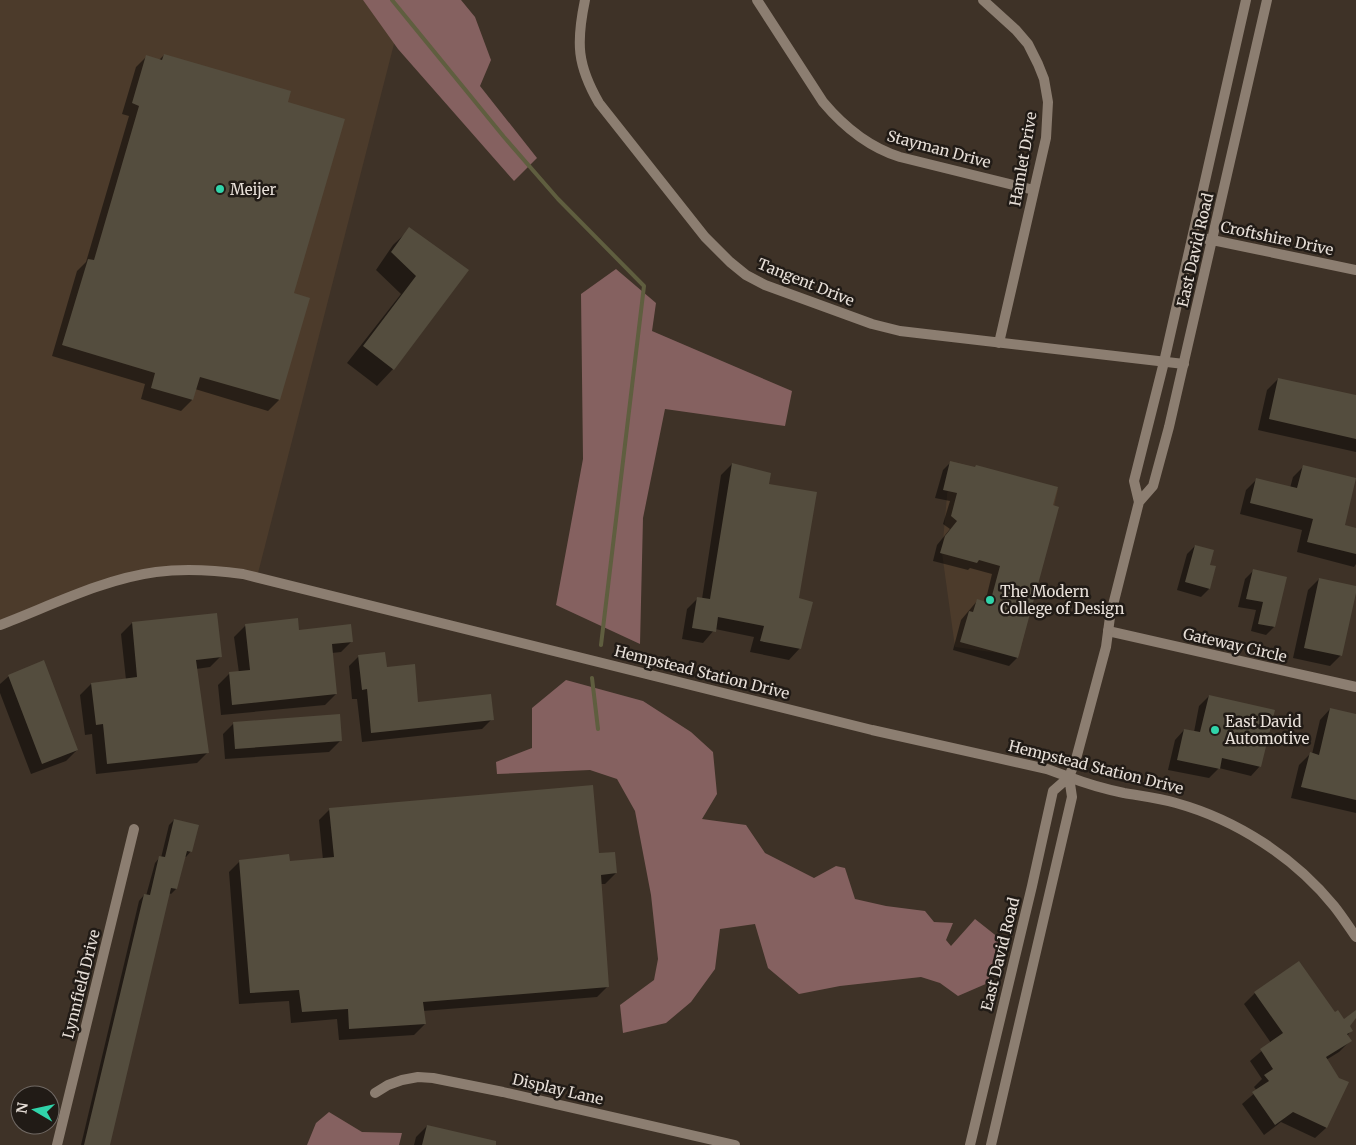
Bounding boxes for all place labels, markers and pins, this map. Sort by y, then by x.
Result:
place label: Meijer [230,180,276,199]
marker: Meijer [214,183,226,195]
place label: The Modern College of Design [1000,582,1124,618]
marker: The Modern College of Design [984,594,996,606]
place label: East David Automotive [1224,712,1309,748]
marker: East David Automotive [1209,724,1221,736]

